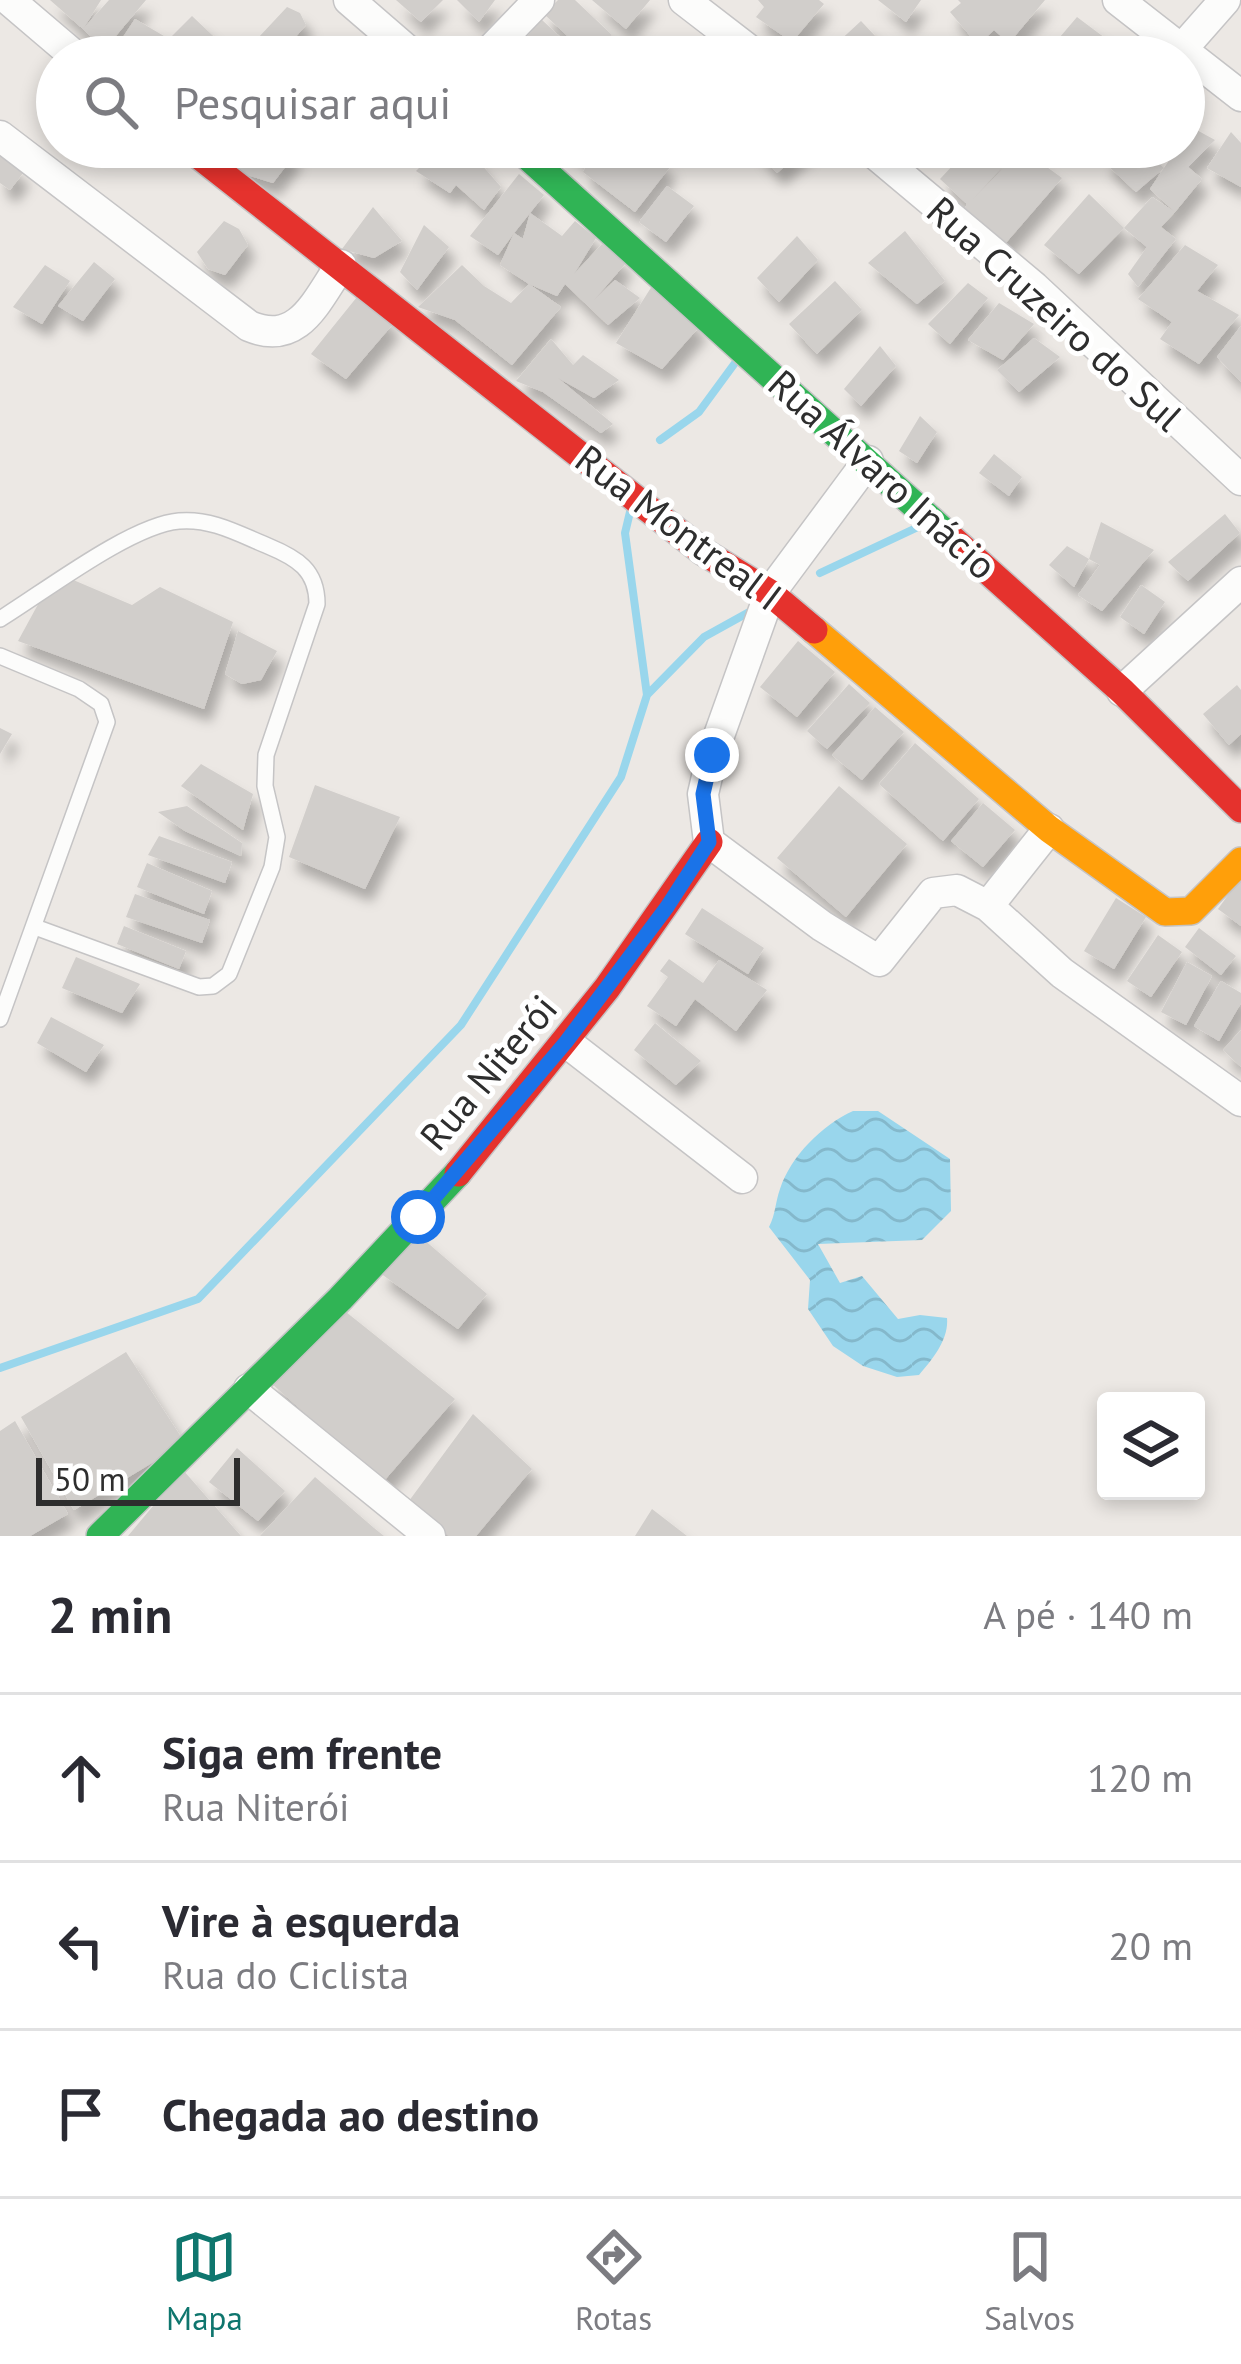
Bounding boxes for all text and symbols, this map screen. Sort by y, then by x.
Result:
search box [36,36,1205,168]
icon: search [78,69,144,135]
text: Pesquisar aqui [174,73,451,131]
street label: Rua Cruzeiro do Sul [917,185,1194,442]
street label: Rua Álvaro Inácio [758,358,1008,590]
street label: Rua Montreal I [566,433,792,621]
route end [685,728,739,782]
street label: Rua Niterói [408,984,568,1160]
route start [391,1190,445,1244]
map controls [1097,1392,1205,1500]
button: layers [1097,1392,1205,1500]
scale bar [36,1452,240,1505]
text: 50 m [54,1457,126,1500]
text: 2 min [48,1581,172,1647]
text: A pé · 140 m [983,1589,1193,1640]
text: Siga em frente [162,1723,442,1781]
icon: ahead [48,1745,114,1811]
text: 120 m [1087,1752,1193,1803]
text: Rua Niterói [162,1781,350,1832]
text: Vire à esquerda [162,1891,460,1949]
icon: left [48,1913,114,1979]
text: 20 m [1108,1920,1193,1971]
text: Rua do Ciclista [162,1949,409,2000]
icon: arrive [48,2081,114,2147]
text: Chegada ao destino [162,2085,539,2143]
tab: Mapa [166,2224,243,2339]
tab: Rotas [575,2224,652,2339]
tab: Salvos [984,2224,1075,2339]

